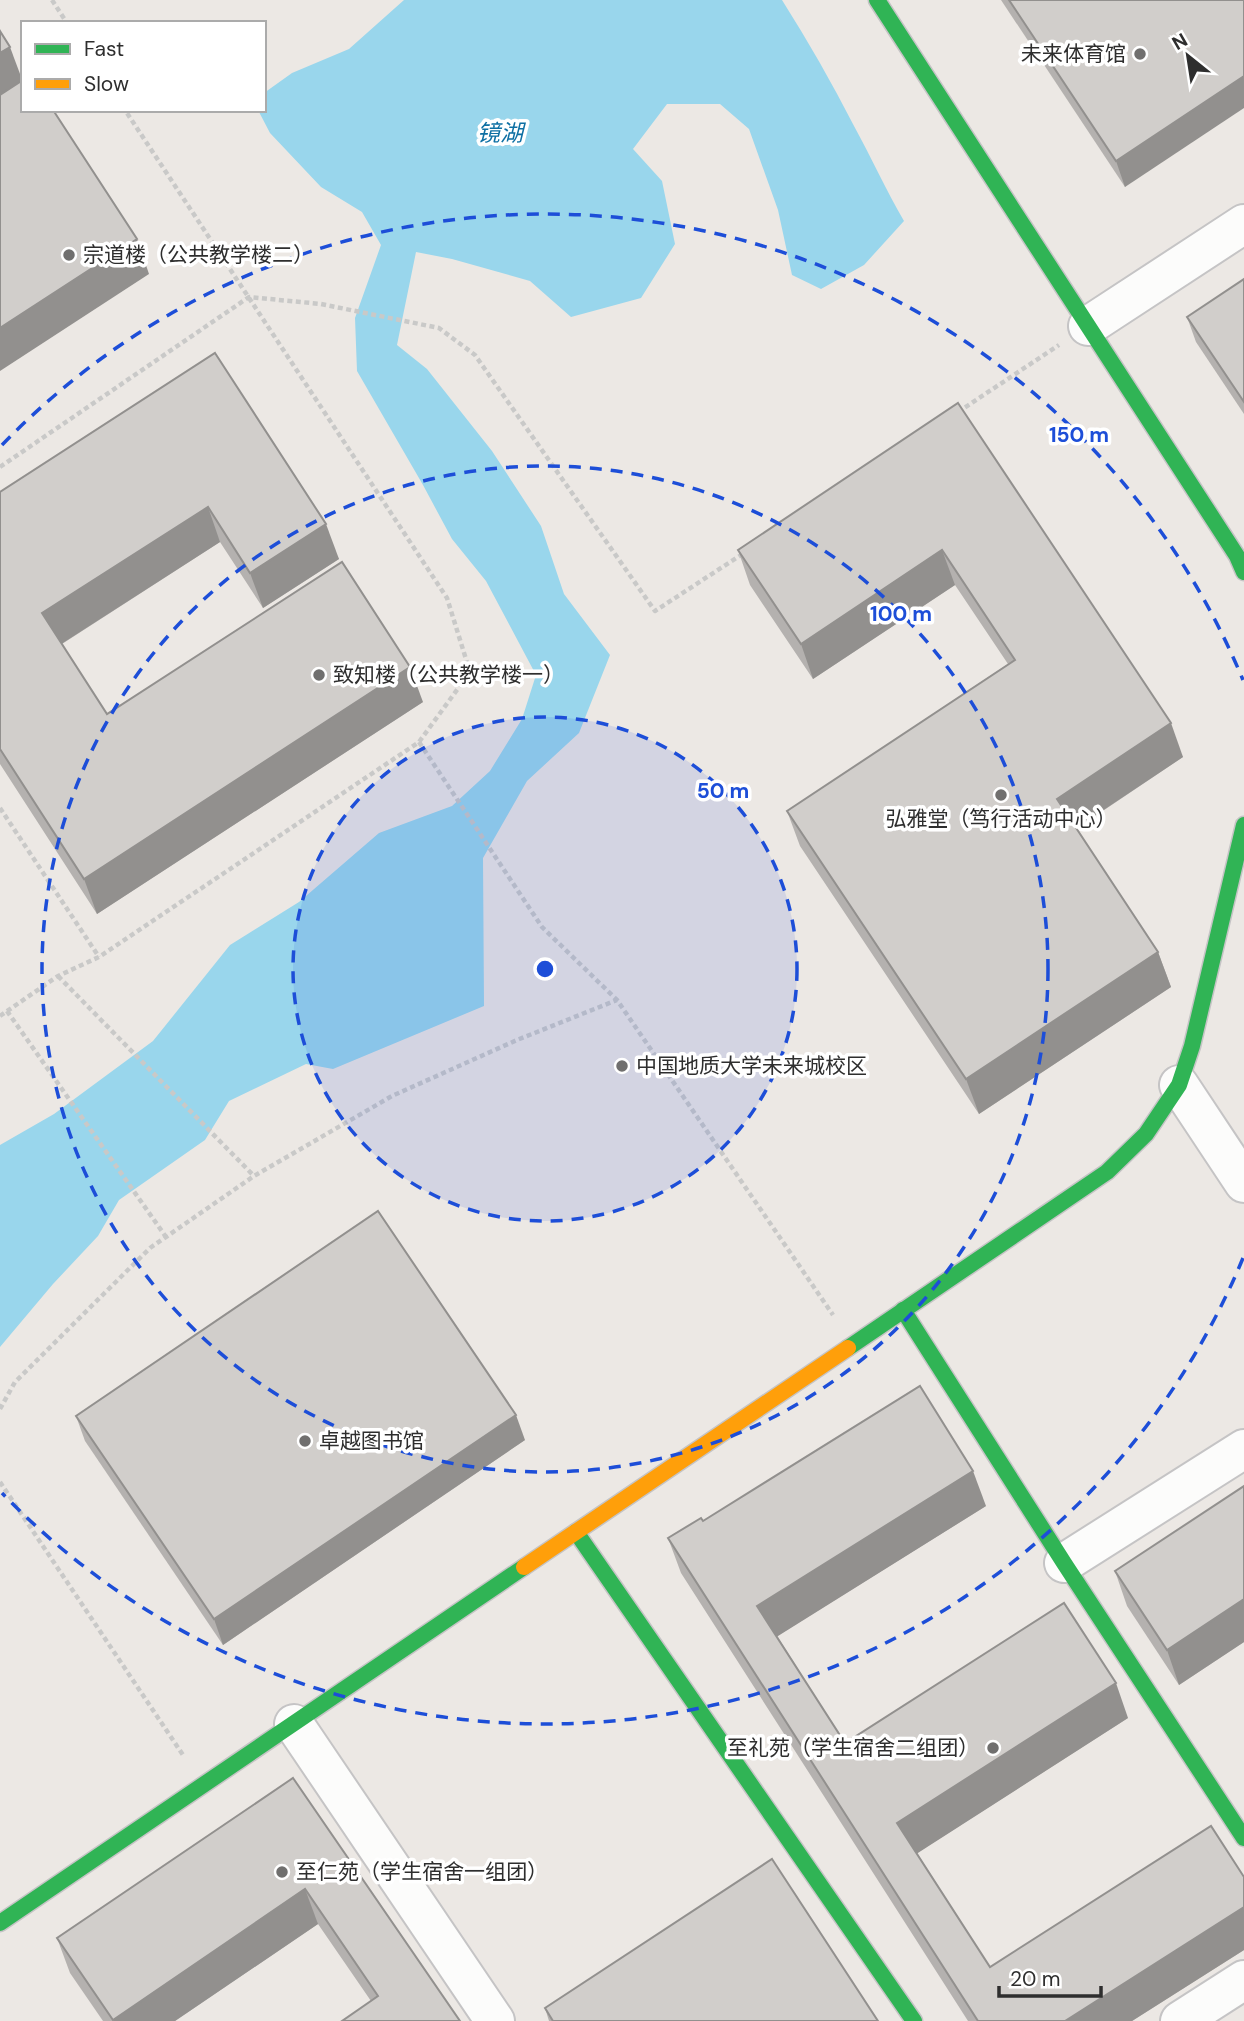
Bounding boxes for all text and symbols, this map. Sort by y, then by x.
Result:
legend [21,21,266,112]
north arrow [1153,21,1223,91]
text: N [1167,27,1192,56]
text: Fast [84,35,124,63]
place label: 未来体育馆 [1021,40,1126,68]
marker: 未来体育馆 [1132,46,1148,62]
text: Slow [84,70,129,98]
water label: 镜湖 [477,118,526,148]
place label: 宗道楼（公共教学楼二） [83,241,314,269]
marker: 宗道楼（公共教学楼二） [61,247,77,263]
text: 150 m [1049,421,1109,449]
text: 100 m [870,600,932,628]
place label: 致知楼（公共教学楼一） [333,661,564,689]
marker: 致知楼（公共教学楼一） [311,667,327,683]
text: 50 m [697,777,749,805]
marker: 弘雅堂（笃行活动中心） [993,787,1009,803]
place label: 弘雅堂（笃行活动中心） [886,805,1117,833]
centre of rings [533,957,557,981]
place label: 中国地质大学未来城校区 [636,1052,867,1080]
marker: 中国地质大学未来城校区 [614,1058,630,1074]
place label: 卓越图书馆 [319,1427,424,1455]
marker: 卓越图书馆 [297,1433,313,1449]
place label: 至礼苑（学生宿舍二组团） [727,1734,979,1762]
marker: 至礼苑（学生宿舍二组团） [985,1740,1001,1756]
place label: 至仁苑（学生宿舍一组团） [296,1858,548,1886]
marker: 至仁苑（学生宿舍一组团） [274,1864,290,1880]
scale bar [999,1954,1100,1998]
text: 20 m [1010,1965,1061,1993]

